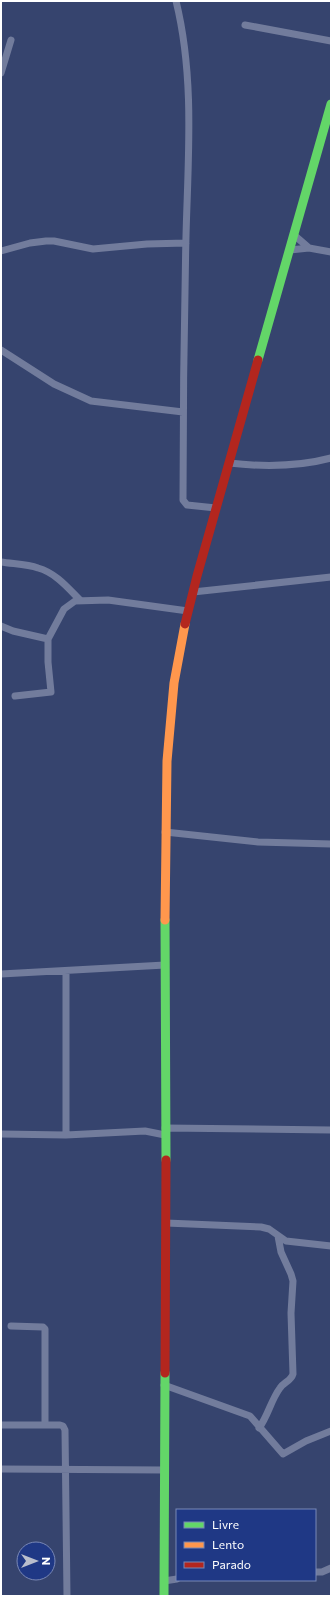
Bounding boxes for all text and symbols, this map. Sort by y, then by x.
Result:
legend [176,1509,316,1581]
text: Livre [212,1517,239,1531]
text: Lento [212,1537,244,1551]
north arrow [16,1541,56,1581]
text: N [40,1557,53,1565]
text: Parado [212,1557,251,1571]

